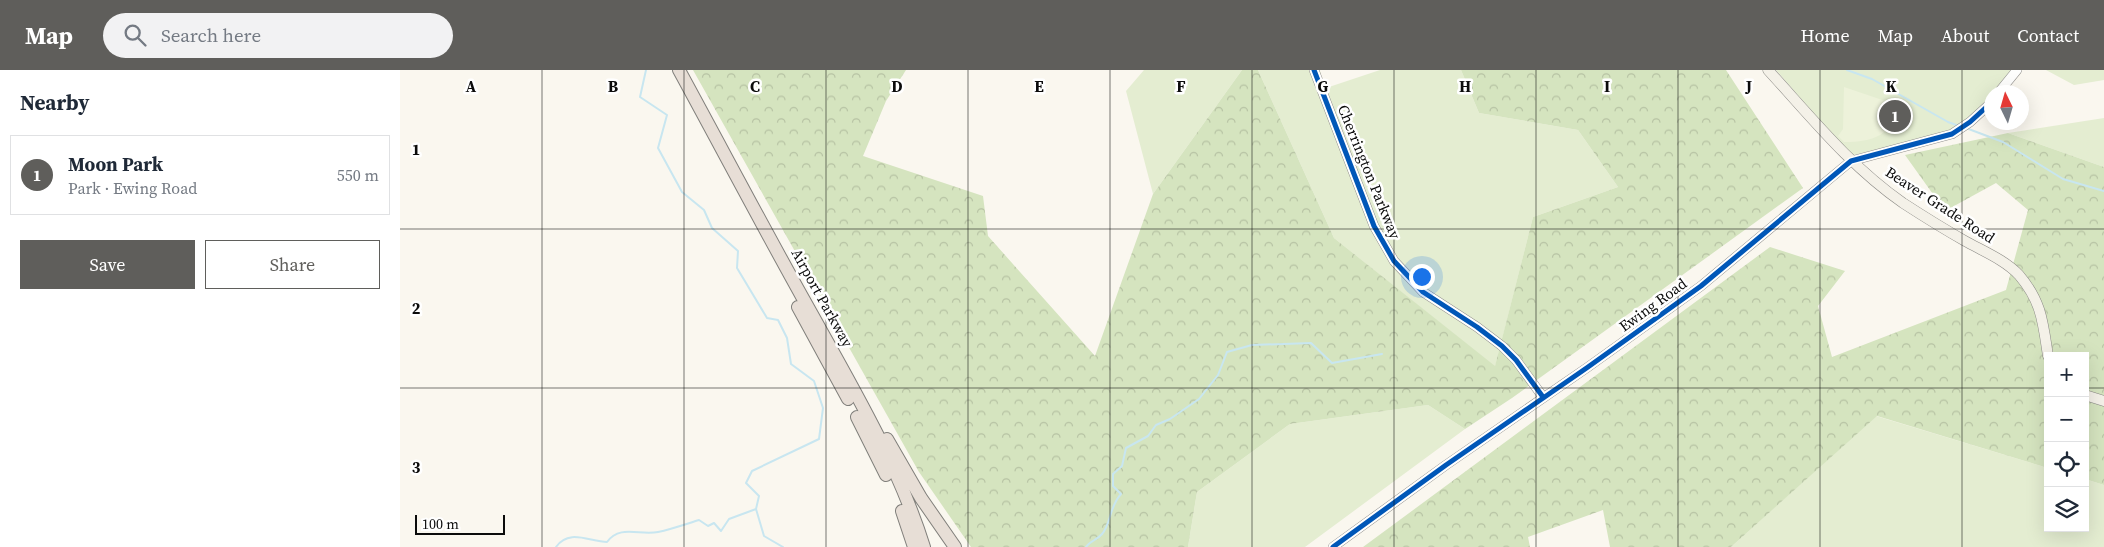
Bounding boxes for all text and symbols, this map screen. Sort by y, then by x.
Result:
search box [103,13,453,58]
text: Map [25,19,73,52]
icon: search [121,21,149,49]
text: Search here [161,22,261,48]
text: Home [1801,23,1850,48]
text: Map [1878,23,1913,48]
text: About [1941,23,1989,48]
text: Contact [2017,23,2079,48]
text: A [466,75,477,97]
text: B [608,75,619,97]
text: C [750,75,760,97]
text: D [891,75,903,97]
text: E [1034,75,1044,97]
text: F [1176,75,1186,97]
text: G [1318,75,1329,97]
text: H [1459,75,1471,97]
text: I [1604,75,1610,97]
text: J [1745,75,1752,97]
text: K [1885,75,1897,97]
north arrow [1984,85,2029,130]
text: Nearby [20,88,90,117]
pin: 1 [1879,97,1911,135]
street label: Cherrington Parkway [1333,102,1406,242]
text: 1 [412,138,420,160]
text: Moon Park [68,151,163,177]
street label: Beaver Grade Road [1881,161,2000,248]
text: 1 [33,164,41,186]
text: 550 m [337,164,379,186]
text: Park · Ewing Road [68,177,197,199]
button: Save [20,240,195,289]
button: Share [205,240,380,289]
street label: Airport Parkway [787,245,858,351]
your location [1409,264,1435,290]
street label: Ewing Road [1615,273,1691,336]
text: 2 [412,297,421,319]
map controls [2044,352,2089,532]
button: + [2044,352,2089,397]
button: − [2044,397,2089,442]
button: locate [2044,442,2089,487]
text: 3 [412,456,421,478]
button: layers [2044,487,2089,532]
scale bar [415,512,505,535]
text: 100 m [422,514,459,534]

